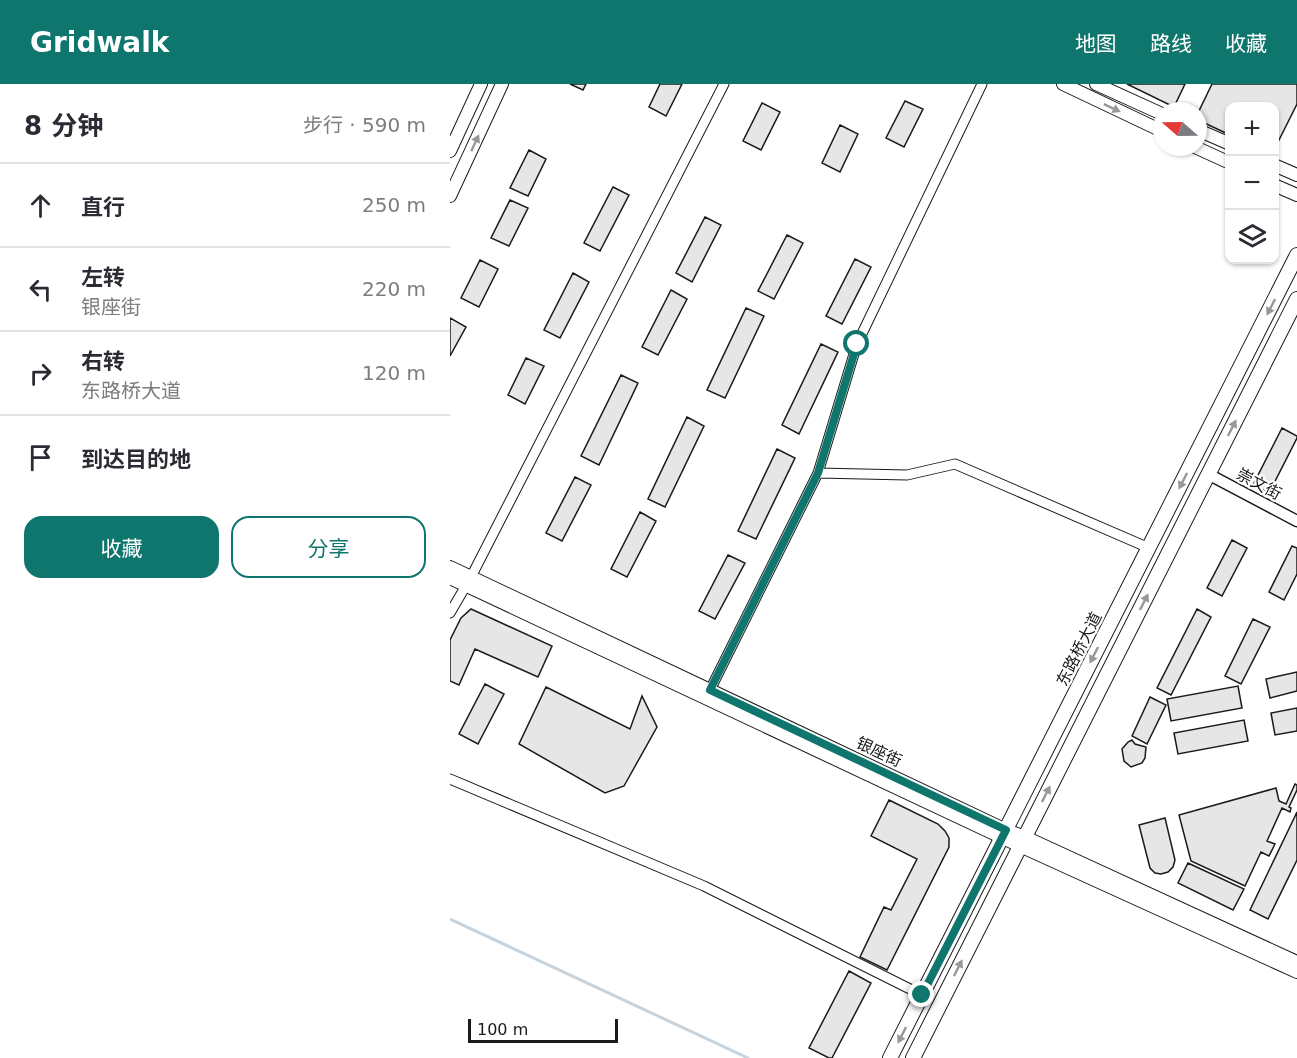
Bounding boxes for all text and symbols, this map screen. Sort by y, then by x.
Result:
text: Gridwalk [30,26,169,59]
text: 地图 [1075,32,1117,56]
text: 路线 [1150,32,1192,56]
text: 收藏 [1225,32,1267,56]
north arrow [1153,102,1207,156]
map controls [1225,102,1279,264]
button: + [1225,102,1279,156]
one-way arrow [1104,103,1121,112]
text: 8 分钟 [24,111,103,141]
text: 步行 · 590 m [303,113,426,137]
one-way arrow [470,134,479,151]
button: − [1225,156,1279,210]
icon: ahead [24,189,57,222]
text: 250 m [362,193,426,217]
text: 直行 [81,195,125,220]
button: layers [1225,210,1279,264]
text: 左转 [81,265,125,290]
icon: left [24,273,57,306]
text: 220 m [362,277,426,301]
text: 银座街 [81,295,141,319]
one-way arrow [1266,298,1276,316]
route start [843,330,869,356]
text: 右转 [81,349,125,374]
icon: right [24,357,57,390]
text: 120 m [362,361,426,385]
text: 东路桥大道 [81,379,181,403]
one-way arrow [1227,419,1236,436]
icon: arrive [24,441,57,474]
text: 到达目的地 [81,447,191,472]
street label: 崇文街 [1233,464,1285,504]
one-way arrow [1178,472,1188,490]
button: 收藏 [24,516,219,578]
button: 分享 [231,516,426,578]
one-way arrow [1139,593,1148,610]
street label: 东路桥大道 [1052,609,1106,689]
one-way arrow [1090,646,1100,664]
street label: 银座街 [853,733,905,771]
one-way arrow [1041,786,1051,803]
one-way arrow [953,960,963,977]
route end [908,981,934,1007]
scale bar [468,1016,618,1044]
text: 100 m [477,1020,528,1039]
one-way arrow [897,1027,907,1044]

